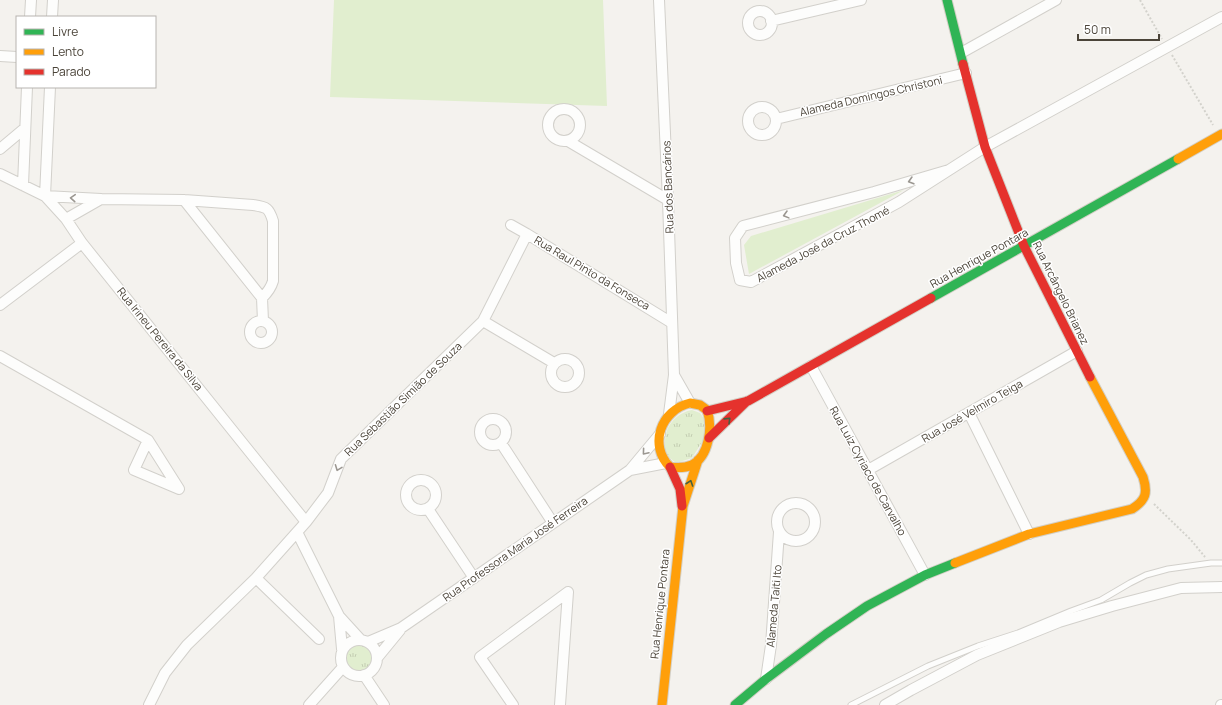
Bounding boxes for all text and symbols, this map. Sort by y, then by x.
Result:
legend [16,16,156,88]
scale bar [1078,16,1159,42]
text: 50 m [1084,21,1111,38]
text: Livre [52,23,78,40]
text: Lento [52,43,84,60]
text: Parado [52,63,91,80]
street label: Alameda Domingos Christoni [798,72,944,119]
street label: Rua dos Bancários [658,140,677,234]
one-way arrow [908,176,915,185]
one-way arrow [70,193,76,202]
street label: Alameda José da Cruz Thomé [754,202,892,285]
one-way arrow [783,210,790,219]
street label: Rua Henrique Pontara [927,224,1031,291]
street label: Rua Raul Pinto da Fonseca [532,232,653,313]
street label: Rua Arcângelo Brianez [1030,238,1093,347]
street label: Rua Irineu Pereira da Silva [114,284,207,393]
street label: Rua Sebastião Simião de Souza [341,338,465,459]
street label: Rua José Velmiro Teiga [918,375,1025,446]
street label: Rua Luiz Cyriaco de Carvalho [827,403,911,538]
one-way arrow [723,417,731,424]
one-way arrow [642,448,649,455]
one-way arrow [335,463,343,471]
one-way arrow [686,480,694,487]
street label: Rua Professora Maria José Ferreira [439,493,590,605]
street label: Rua Henrique Pontara [646,548,673,660]
street label: Alameda Taiti Ito [762,563,785,648]

